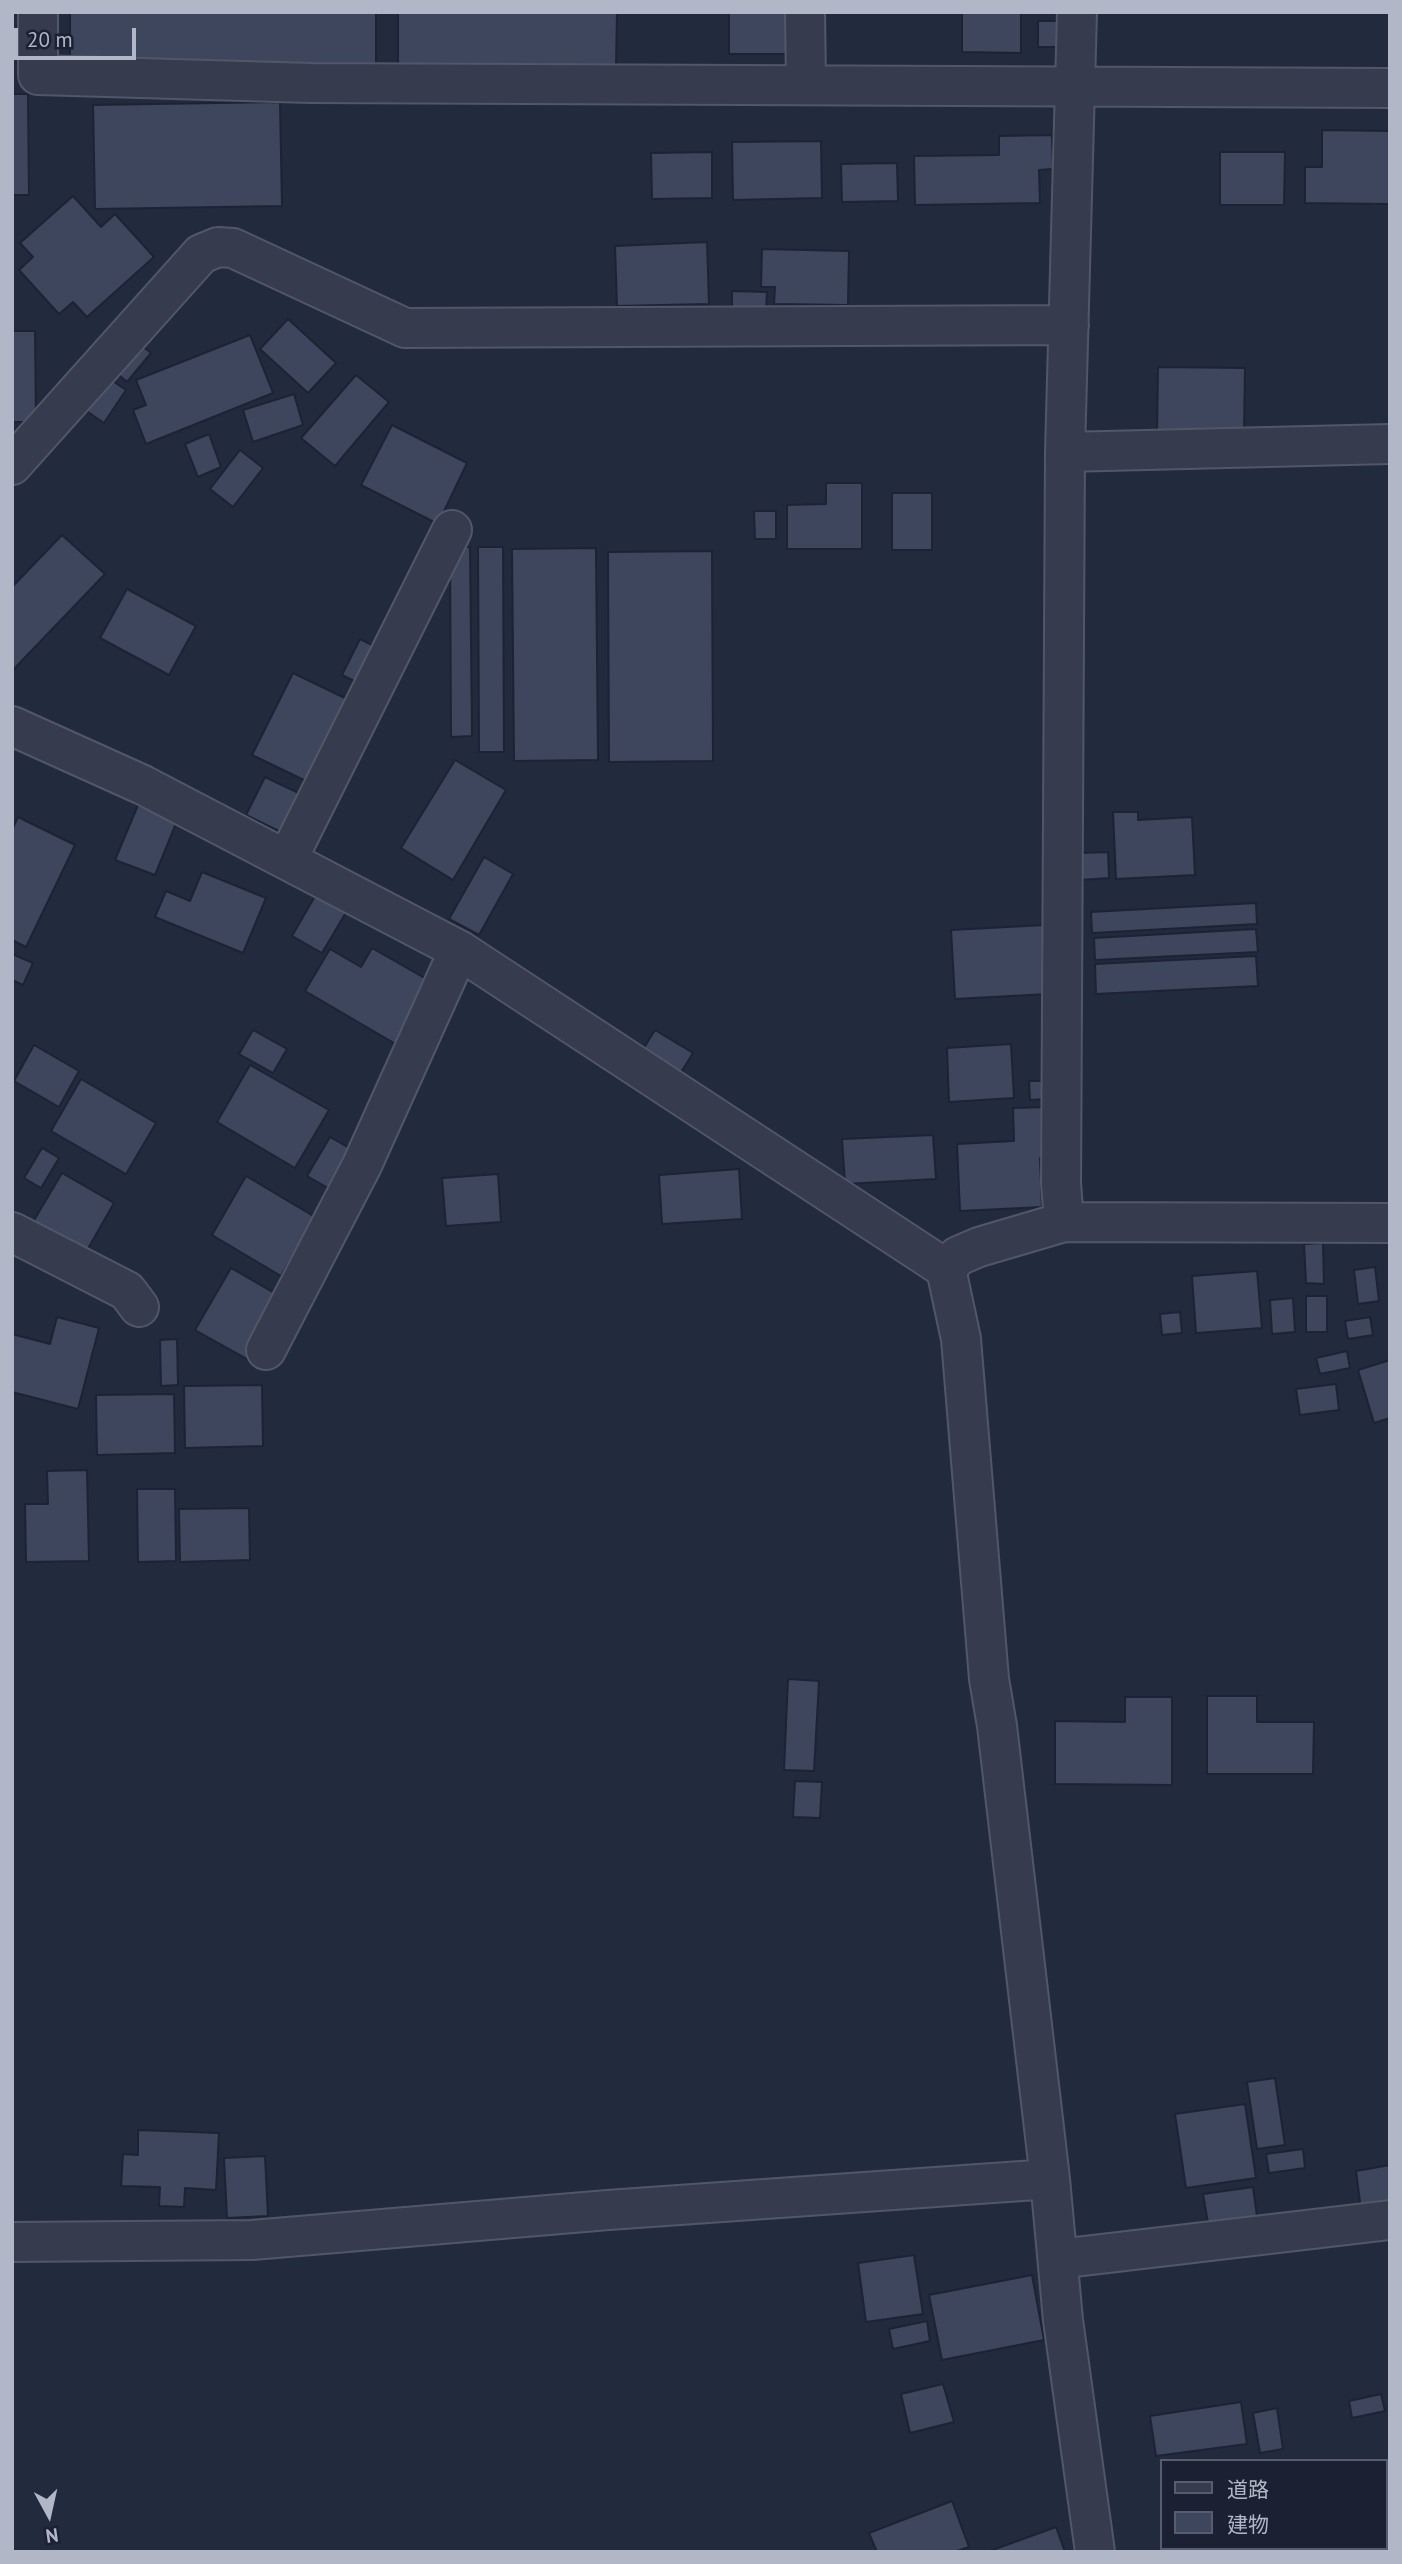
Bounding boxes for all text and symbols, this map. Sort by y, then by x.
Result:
scale bar [18,14,140,58]
text: 20 m [27,26,73,53]
legend [1160,2459,1388,2550]
text: 道路 [1227,2476,1269,2503]
north arrow [14,2480,84,2550]
text: 建物 [1227,2511,1269,2538]
text: N [44,2523,60,2549]

